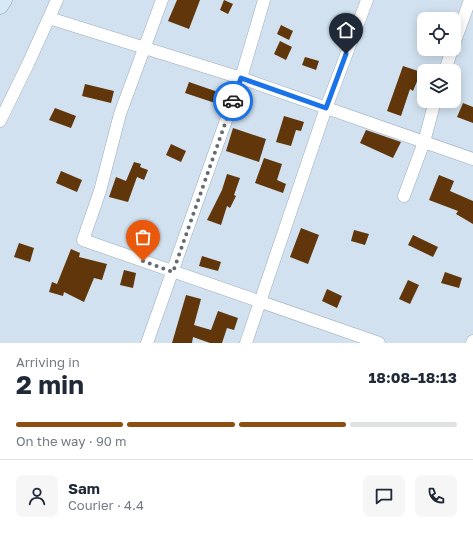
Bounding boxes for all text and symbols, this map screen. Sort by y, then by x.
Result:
map controls [417,12,461,108]
button: locate [417,12,461,56]
pin [329,13,363,54]
icon: home [335,19,357,41]
button: layers [417,64,461,108]
courier [213,81,253,121]
icon: car [222,90,244,112]
pin [126,220,160,261]
icon: bag [132,226,154,248]
text: Arriving in [16,354,80,370]
text: 18:08–18:13 [369,368,457,386]
text: 2 min [16,369,84,400]
text: On the way · 90 m [16,433,127,449]
button: person [16,475,58,517]
button: chat [363,475,405,517]
button: phone [415,475,457,517]
text: Sam [68,479,100,497]
text: Courier · 4.4 [68,497,144,513]

